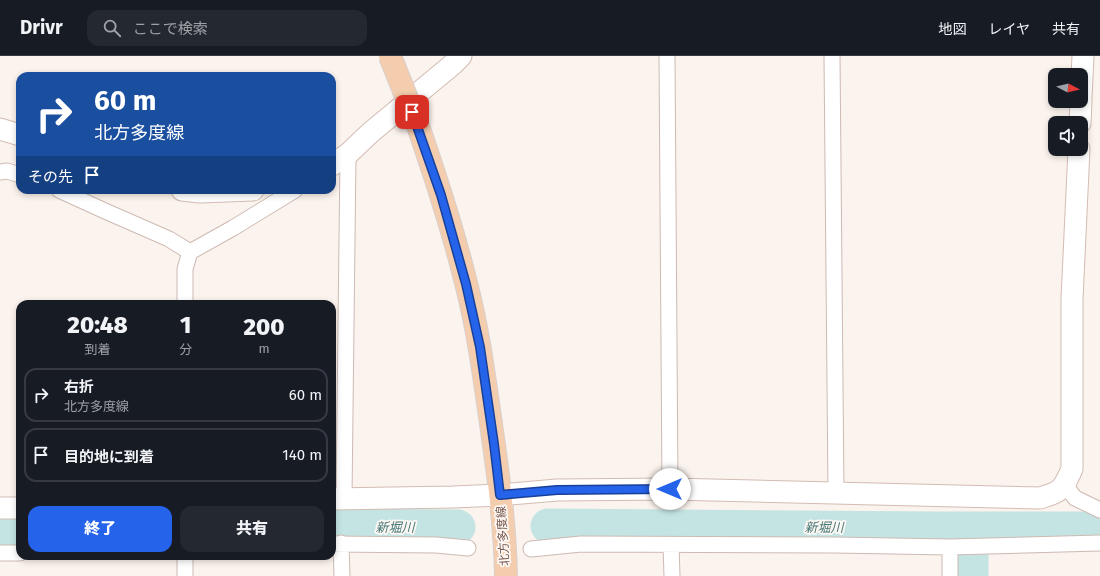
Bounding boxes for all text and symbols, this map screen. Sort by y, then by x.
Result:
search box [87,10,367,46]
text: Drivr [20,16,63,39]
icon: search [101,17,123,39]
text: ここで検索 [133,20,208,38]
text: 地図 [938,21,966,38]
text: レイヤ [988,21,1030,38]
text: 共有 [1052,21,1080,38]
north arrow [1048,68,1088,108]
map controls [1048,68,1088,156]
text: 60 m [94,84,156,117]
icon: right [28,88,80,140]
pin [395,95,429,129]
icon: arrive [401,101,423,123]
button: sound [1048,116,1088,156]
text: 北方多度線 [94,122,184,144]
icon: arrive [81,164,103,186]
text: その先 [28,168,73,186]
text: 20:48 [67,311,128,339]
text: 1 [180,311,191,339]
text: 200 [244,313,285,341]
text: m [258,341,270,356]
text: 到着 [85,342,111,357]
text: 分 [179,342,192,357]
text: 右折 [64,378,94,396]
icon: right [30,384,52,406]
text: 60 m [289,386,322,404]
text: 北方多度線 [64,399,129,414]
icon: arrive [30,444,52,466]
text: 140 m [282,446,322,464]
text: 目的地に到着 [64,448,154,466]
position arrow [649,468,691,510]
button: 終了 [28,506,172,552]
button: 共有 [180,506,324,552]
street label: 北方多度線 [494,506,512,566]
water label: 新堀川 [375,520,416,535]
water label: 新堀川 [804,520,845,535]

